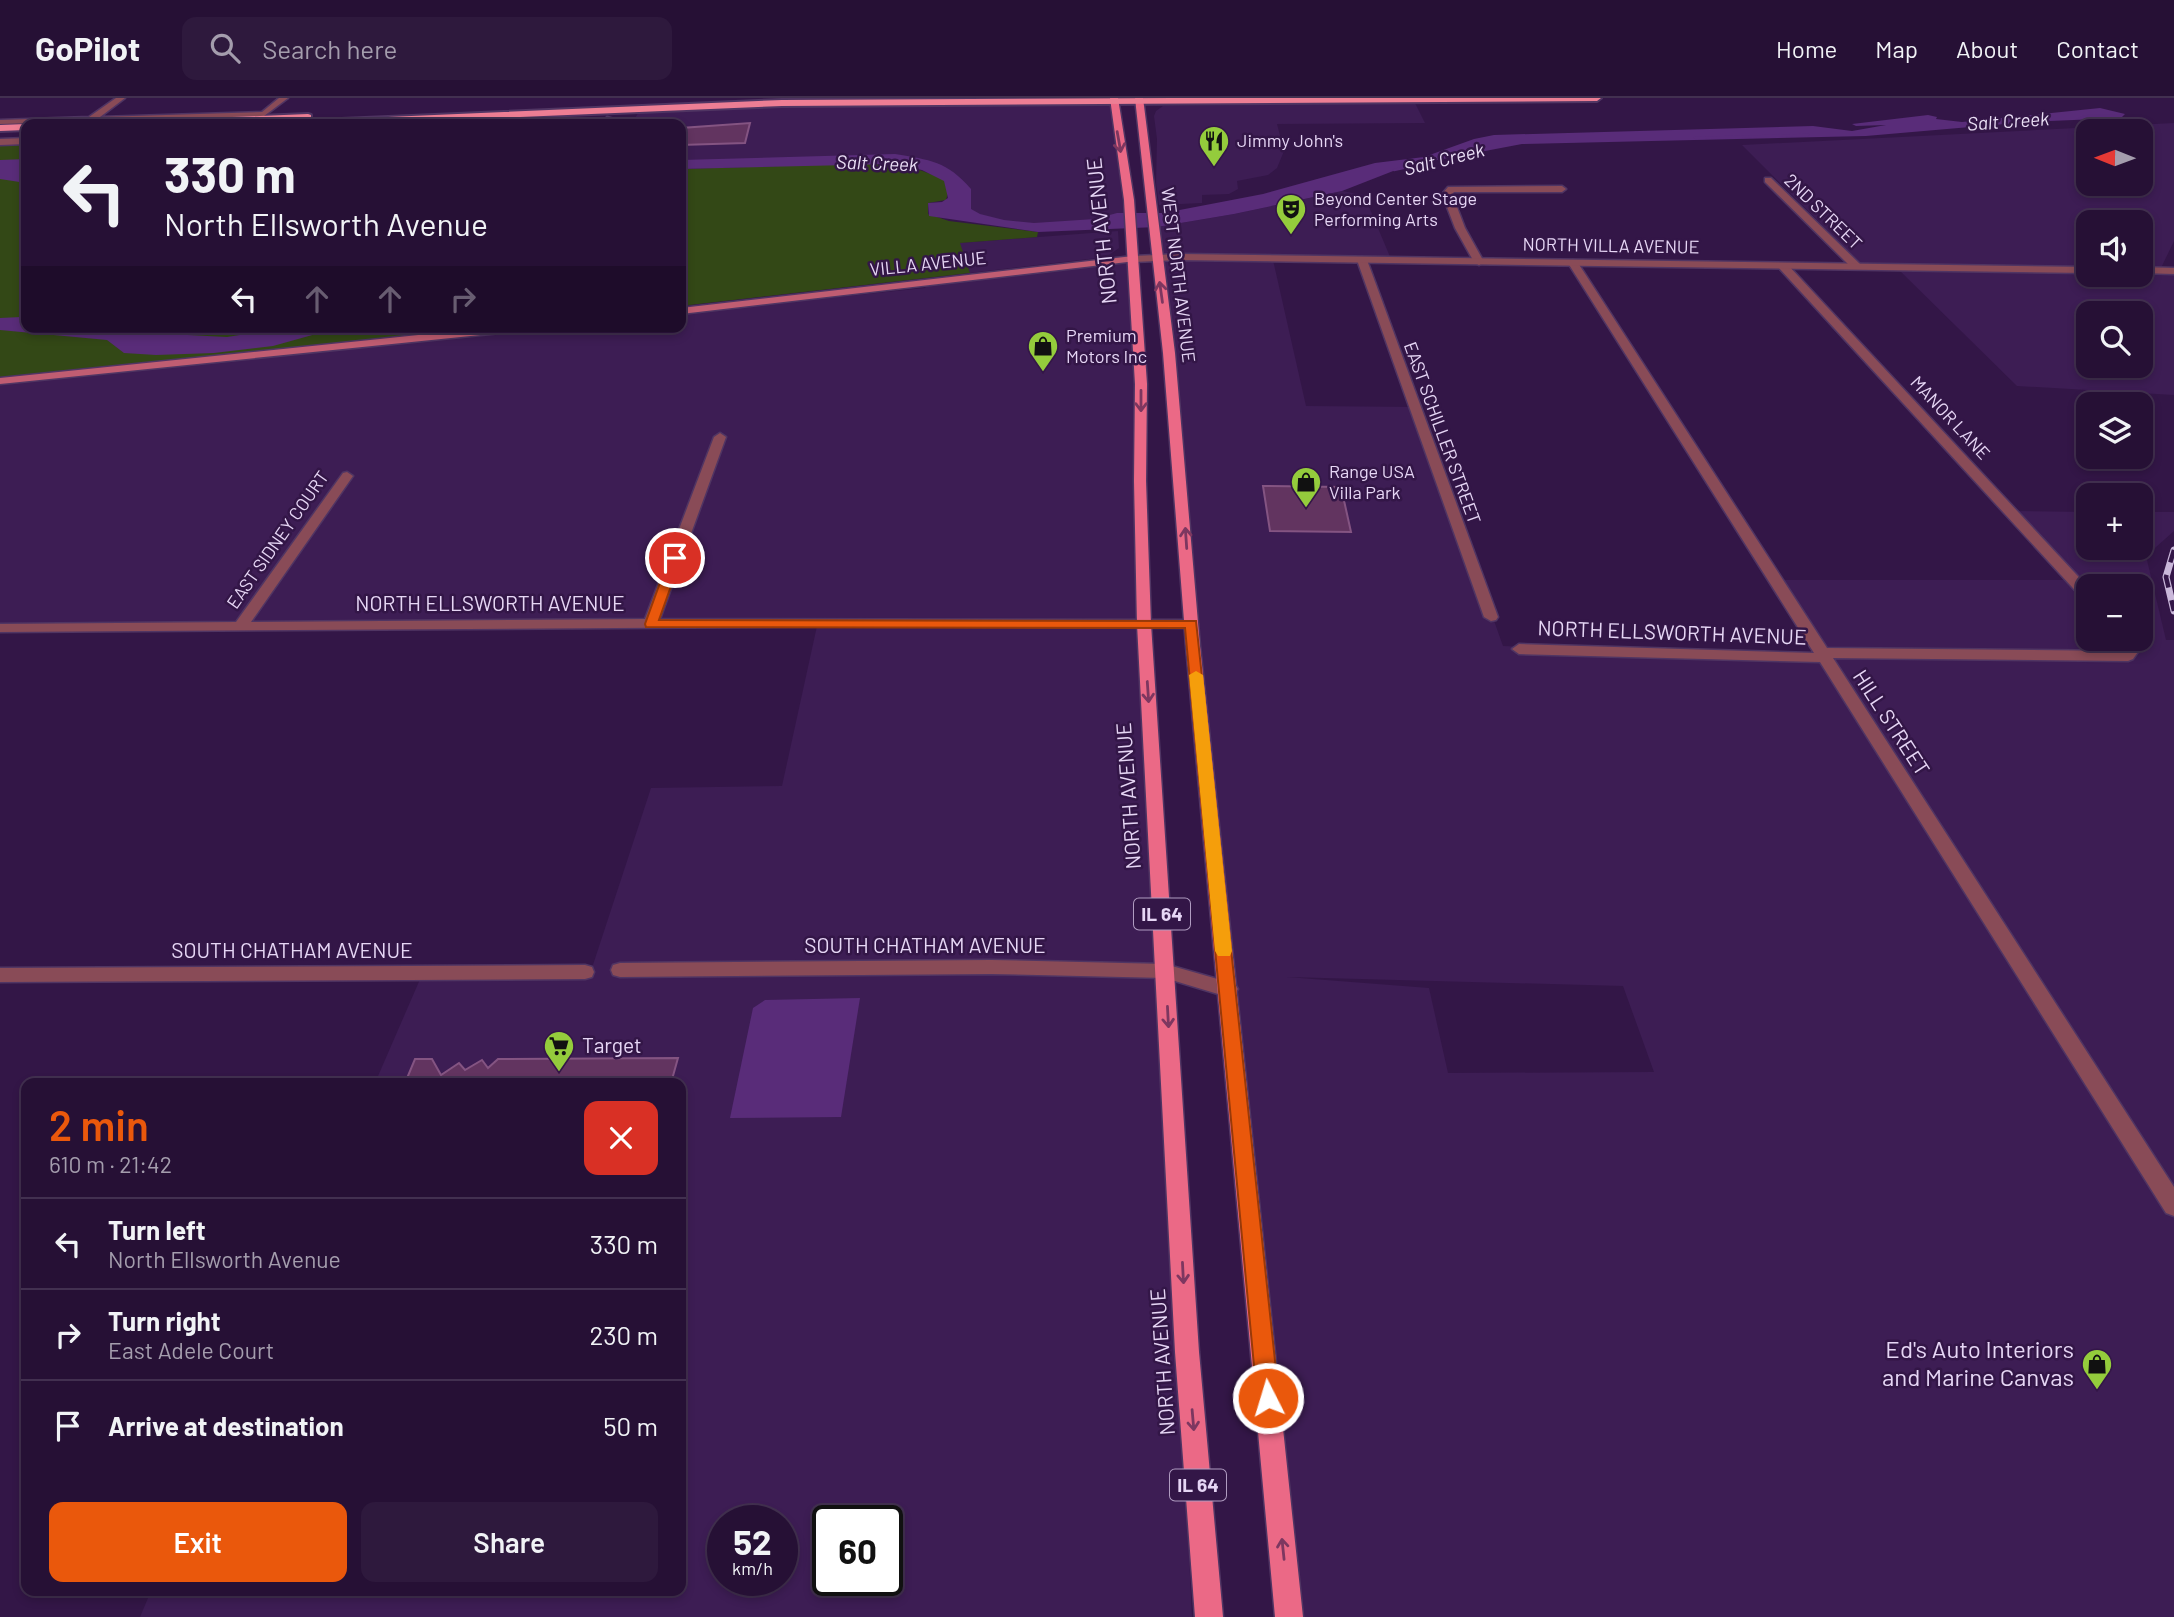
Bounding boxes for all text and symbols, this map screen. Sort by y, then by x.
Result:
search box [182,17,672,80]
text: GoPilot [35,28,140,68]
icon: search [206,29,244,67]
text: Search here [262,33,397,64]
text: Home [1776,34,1837,63]
text: Map [1875,34,1918,63]
text: About [1956,34,2018,63]
text: Contact [2056,34,2139,63]
water label: Salt Creek [1966,106,2050,135]
north arrow [2076,119,2152,196]
map controls [2076,119,2153,651]
restaurant icon: Jimmy John's [1197,124,1231,168]
place label: Jimmy John's [1237,129,1343,151]
one-way arrow [1113,130,1126,153]
water label: Salt Creek [1401,137,1487,180]
text: 330 m [164,144,296,203]
icon: left [49,147,140,238]
water label: Salt Creek [836,150,919,175]
street label: NORTH AVENUE [1080,157,1121,306]
street label: 2ND STREET [1780,169,1867,254]
street label: WEST NORTH AVENUE [1157,186,1201,364]
place label: Beyond Center Stage Performing Arts [1314,187,1477,230]
theatre icon: Beyond Center Stage Performing Arts [1274,192,1308,236]
text: North Ellsworth Avenue [164,204,488,242]
button: sound [2076,210,2153,287]
street label: NORTH VILLA AVENUE [1522,232,1700,258]
street label: VILLA AVENUE [869,246,987,280]
icon: left [225,280,263,318]
icon: ahead [298,280,336,318]
icon: ahead [371,280,409,318]
icon: right [444,280,482,318]
one-way arrow [1154,281,1167,304]
button: search [2076,301,2153,378]
place label: Premium Motors Inc [1066,324,1147,367]
shop icon: Premium Motors Inc [1026,329,1060,373]
street label: EAST SCHILLER STREET [1400,339,1486,527]
street label: MANOR LANE [1906,371,1995,464]
one-way arrow [1134,389,1148,412]
button: layers [2076,392,2153,469]
place label: Range USA Villa Park [1329,460,1415,503]
shop icon: Range USA Villa Park [1289,465,1323,509]
street label: EAST SIDNEY COURT [221,466,333,613]
button: + [2076,483,2153,560]
one-way arrow [1179,526,1192,549]
pin [645,528,705,588]
icon: arrive [656,539,694,577]
button: − [2076,574,2153,651]
street label: NORTH ELLSWORTH AVENUE [355,590,625,615]
street label: NORTH ELLSWORTH AVENUE [1537,614,1807,649]
street label: HILL STREET [1849,665,1936,780]
one-way arrow [1142,680,1155,703]
street label: NORTH AVENUE [1110,722,1145,870]
road number: IL 64 [1134,898,1190,930]
street label: SOUTH CHATHAM AVENUE [804,932,1046,957]
street label: SOUTH CHATHAM AVENUE [171,937,413,962]
one-way arrow [1162,1005,1175,1028]
supermarket icon: Target [542,1029,576,1073]
place label: Target [582,1032,642,1057]
text: 2 min [49,1099,149,1149]
button: close [584,1101,658,1175]
text: 610 m · 21:42 [49,1150,172,1178]
text: Turn left [108,1214,206,1245]
icon: left [49,1225,87,1263]
text: 330 m [590,1228,658,1259]
text: North Ellsworth Avenue [108,1245,341,1273]
one-way arrow [1176,1261,1189,1284]
street label: NORTH AVENUE [1144,1288,1179,1436]
text: Turn right [108,1305,221,1336]
icon: right [49,1316,87,1354]
text: 230 m [589,1319,658,1350]
place label: Ed's Auto Interiors and Marine Canvas [1882,1334,2074,1391]
text: East Adele Court [108,1336,274,1364]
shop icon: Ed's Auto Interiors and Marine Canvas [2080,1347,2114,1391]
position arrow [1231,1361,1305,1435]
icon: arrive [49,1407,87,1445]
one-way arrow [1187,1408,1200,1431]
text: Arrive at destination [108,1410,344,1441]
text: 50 m [603,1410,658,1441]
road number: IL 64 [1170,1470,1226,1500]
button: Exit [49,1502,347,1582]
button: Share [361,1502,658,1582]
speed limit sign: 60 [812,1505,903,1596]
text: 52 [733,1520,772,1562]
one-way arrow [1276,1538,1289,1561]
text: km/h [732,1557,773,1579]

